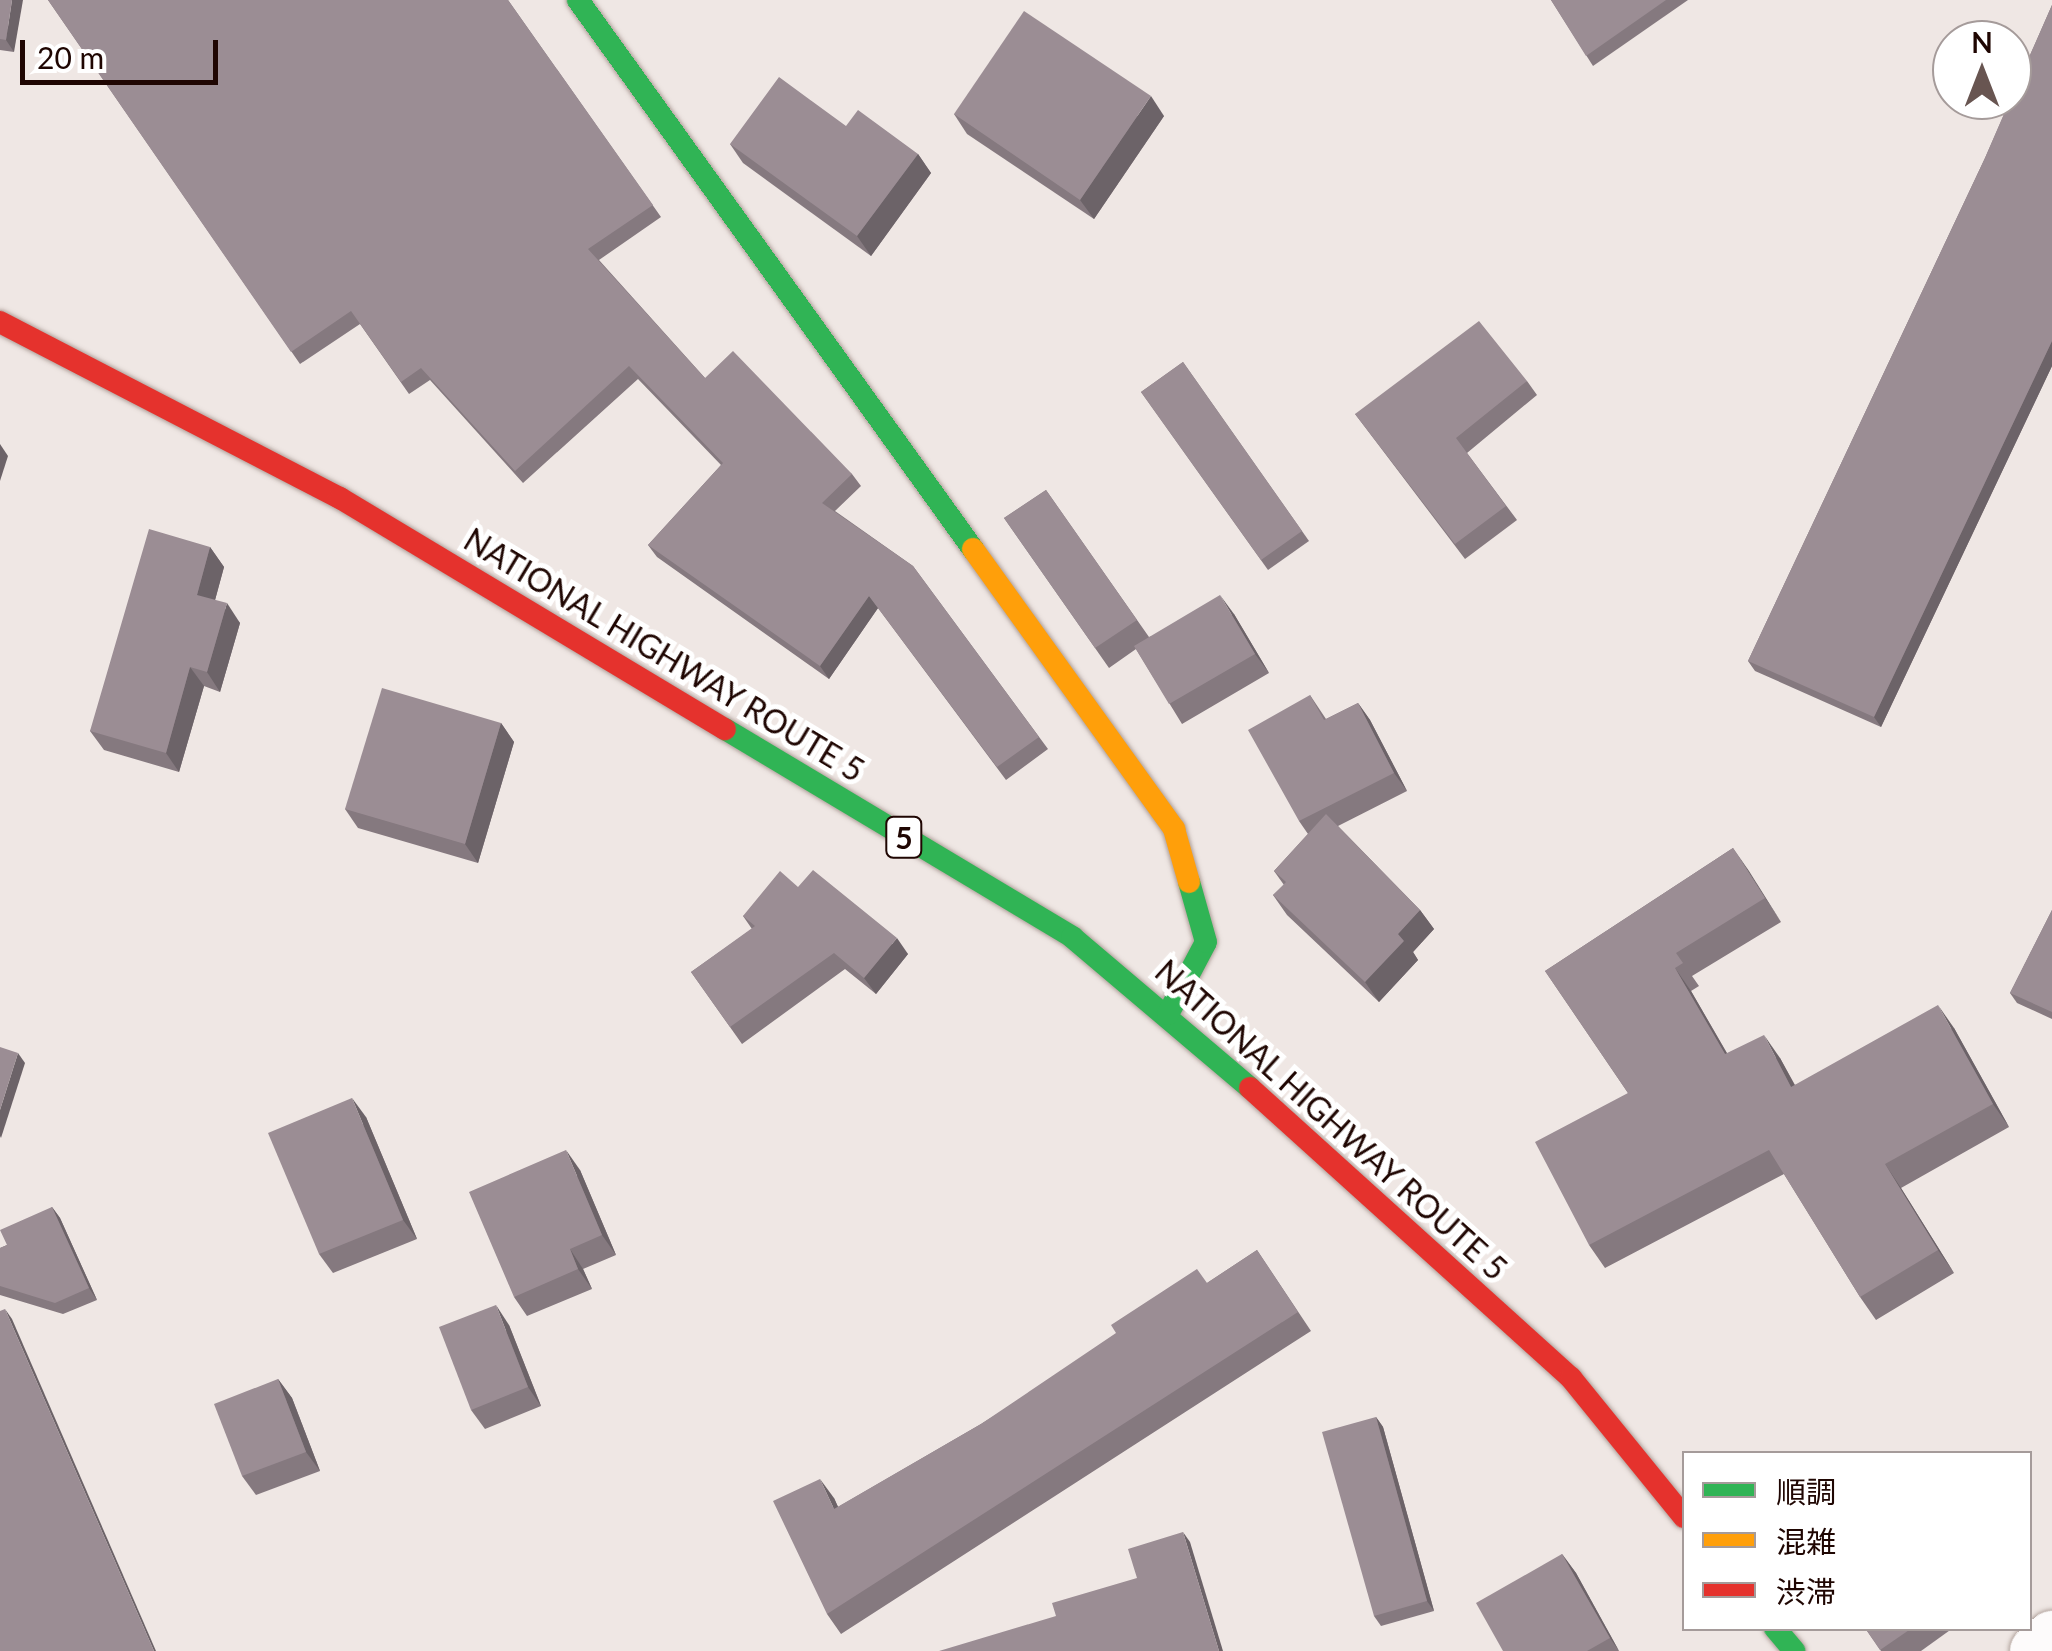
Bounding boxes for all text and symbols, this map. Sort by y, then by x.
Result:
scale bar [25,20,222,82]
north arrow [1932,20,2032,120]
text: N [1971,25,1993,59]
text: 20 m [37,39,104,75]
street label: NATIONAL HIGHWAY ROUTE 5 [456,520,872,790]
road number: 5 [884,812,924,862]
street label: NATIONAL HIGHWAY ROUTE 5 [1147,951,1515,1289]
legend [1682,1451,2032,1631]
text: 順調 [1776,1473,1836,1509]
text: 混雑 [1776,1523,1836,1559]
text: 渋滞 [1776,1573,1836,1609]

